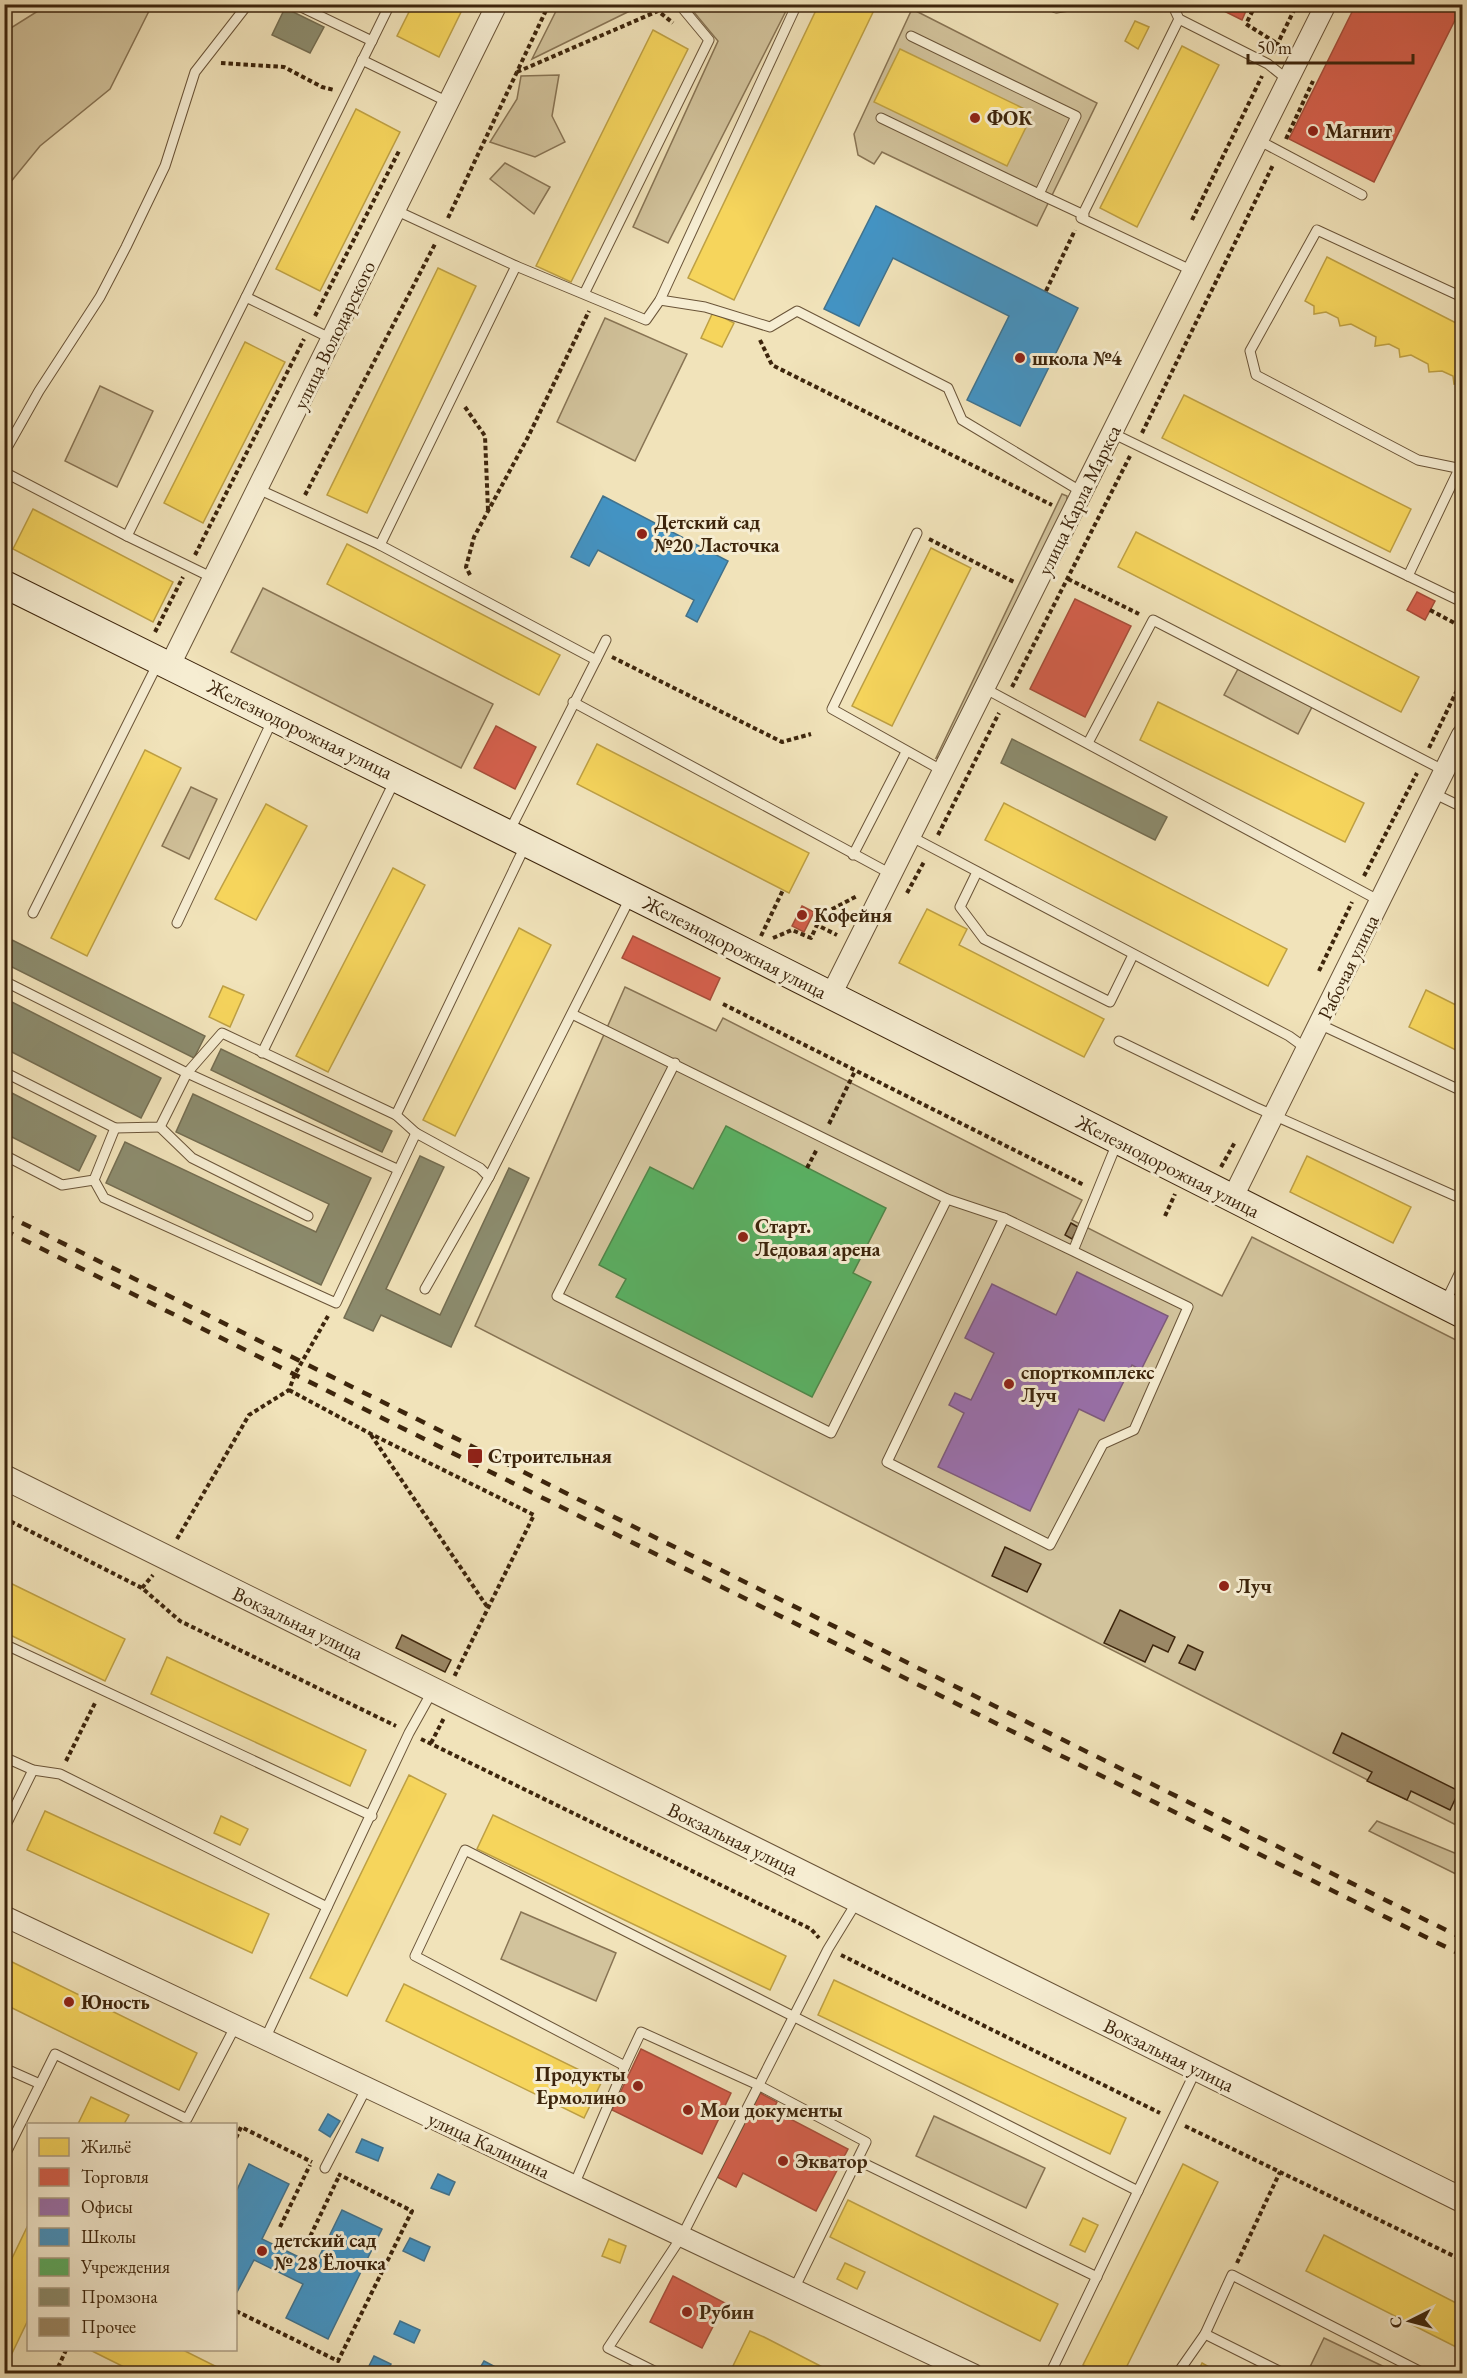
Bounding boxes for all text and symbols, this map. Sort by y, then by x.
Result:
scale bar [1248,27,1413,65]
text: 50 m [1257,36,1292,59]
place label: ФОК [987,105,1033,131]
marker: ФОК [968,111,982,125]
place label: Магнит [1325,118,1392,144]
marker: Магнит [1306,124,1320,138]
street label: улица Володарского [287,256,381,414]
place label: школа №4 [1032,345,1122,371]
marker: школа №4 [1013,351,1027,365]
street label: улица Карла Маркса [1031,420,1127,580]
place label: Детский сад №20 Ласточка [654,509,780,558]
marker: Детский сад №20 Ласточка [635,527,649,541]
street label: Железнодорожная улица [202,672,397,785]
street label: Железнодорожная улица [638,889,831,1005]
place label: Кофейня [814,902,892,928]
marker: Кофейня [795,908,809,922]
street label: Рабочая улица [1311,910,1385,1024]
street label: Железнодорожная улица [1071,1108,1264,1224]
place label: Старт. Ледовая арена [755,1213,881,1262]
marker: Старт. Ледовая арена [736,1230,750,1244]
place label: спорткомплекс Луч [1021,1359,1154,1408]
marker: спорткомплекс Луч [1002,1377,1016,1391]
place label: Строительная [488,1443,612,1469]
marker: Строительная [466,1447,484,1465]
place label: Луч [1236,1573,1272,1599]
marker: Луч [1217,1579,1231,1593]
street label: Вокзальная улица [228,1580,368,1666]
street label: Вокзальная улица [663,1796,803,1882]
place label: Юность [81,1989,150,2015]
marker: Юность [62,1995,76,2009]
street label: Вокзальная улица [1099,2012,1239,2098]
place label: Продукты Ермолино [535,2061,626,2110]
marker: Продукты Ермолино [631,2079,645,2093]
place label: Мои документы [700,2097,843,2123]
marker: Мои документы [681,2103,695,2117]
street label: улица Калинина [424,2105,554,2185]
legend [27,2123,237,2351]
text: Жильё [80,2135,131,2158]
place label: Экватор [795,2148,868,2174]
marker: Экватор [776,2154,790,2168]
text: Торговля [81,2165,149,2188]
text: Офисы [81,2195,133,2218]
text: Школы [81,2225,136,2248]
place label: детский сад № 28 Ёлочка [274,2227,386,2276]
marker: детский сад № 28 Ёлочка [255,2244,269,2258]
text: Учреждения [80,2255,170,2278]
text: Промзона [81,2285,158,2308]
north arrow [1380,2291,1440,2351]
place label: Рубин [699,2299,755,2325]
marker: Рубин [680,2305,694,2319]
text: Прочее [81,2315,136,2338]
text: С [1385,2316,1407,2329]

